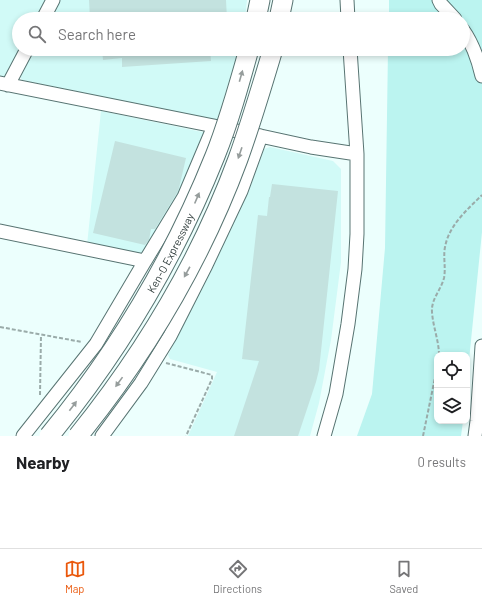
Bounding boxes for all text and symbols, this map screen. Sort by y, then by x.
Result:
search box [12,12,470,56]
icon: search [26,23,48,45]
text: Search here [58,25,136,43]
one-way arrow [239,70,245,83]
one-way arrow [237,147,243,159]
one-way arrow [195,192,201,204]
street label: Ken-O Expressway [144,211,196,295]
one-way arrow [183,266,190,277]
map controls [434,352,470,424]
button: locate [434,352,470,388]
one-way arrow [115,377,123,387]
button: layers [434,388,470,424]
one-way arrow [69,400,78,411]
text: Nearby [16,452,70,472]
text: 0 results [417,454,466,470]
tab: Map [64,558,86,595]
tab: Directions [213,558,262,595]
tab: Saved [389,558,418,595]

